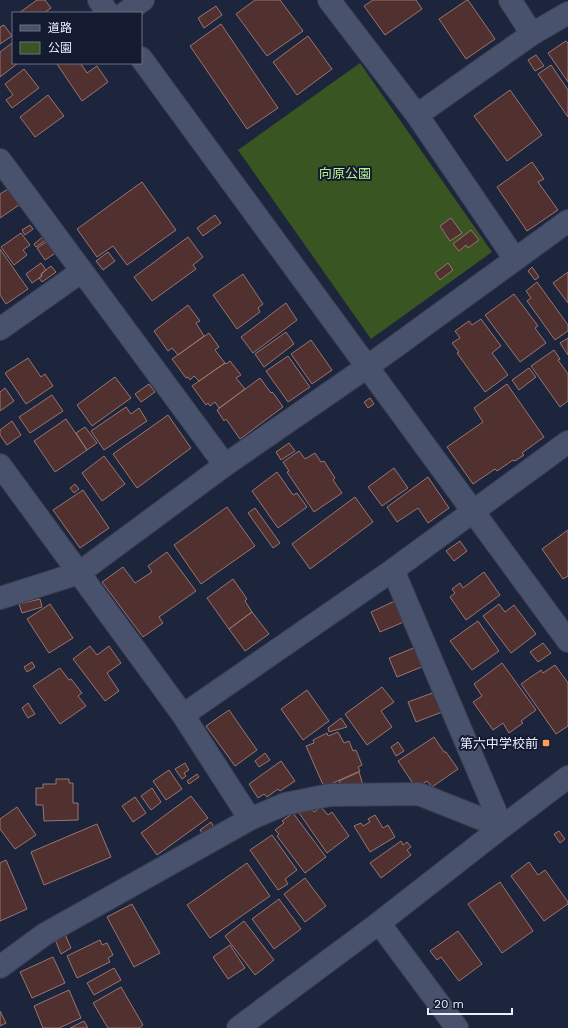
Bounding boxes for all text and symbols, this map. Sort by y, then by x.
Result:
legend [12,12,142,64]
text: 道路 [48,21,72,35]
text: 公園 [48,41,72,55]
park label: 向原公園 [319,166,371,181]
place label: 第六中学校前 [460,736,538,751]
marker: 第六中学校前 [541,738,551,748]
scale bar [428,990,512,1016]
text: 20 m [434,997,464,1011]

